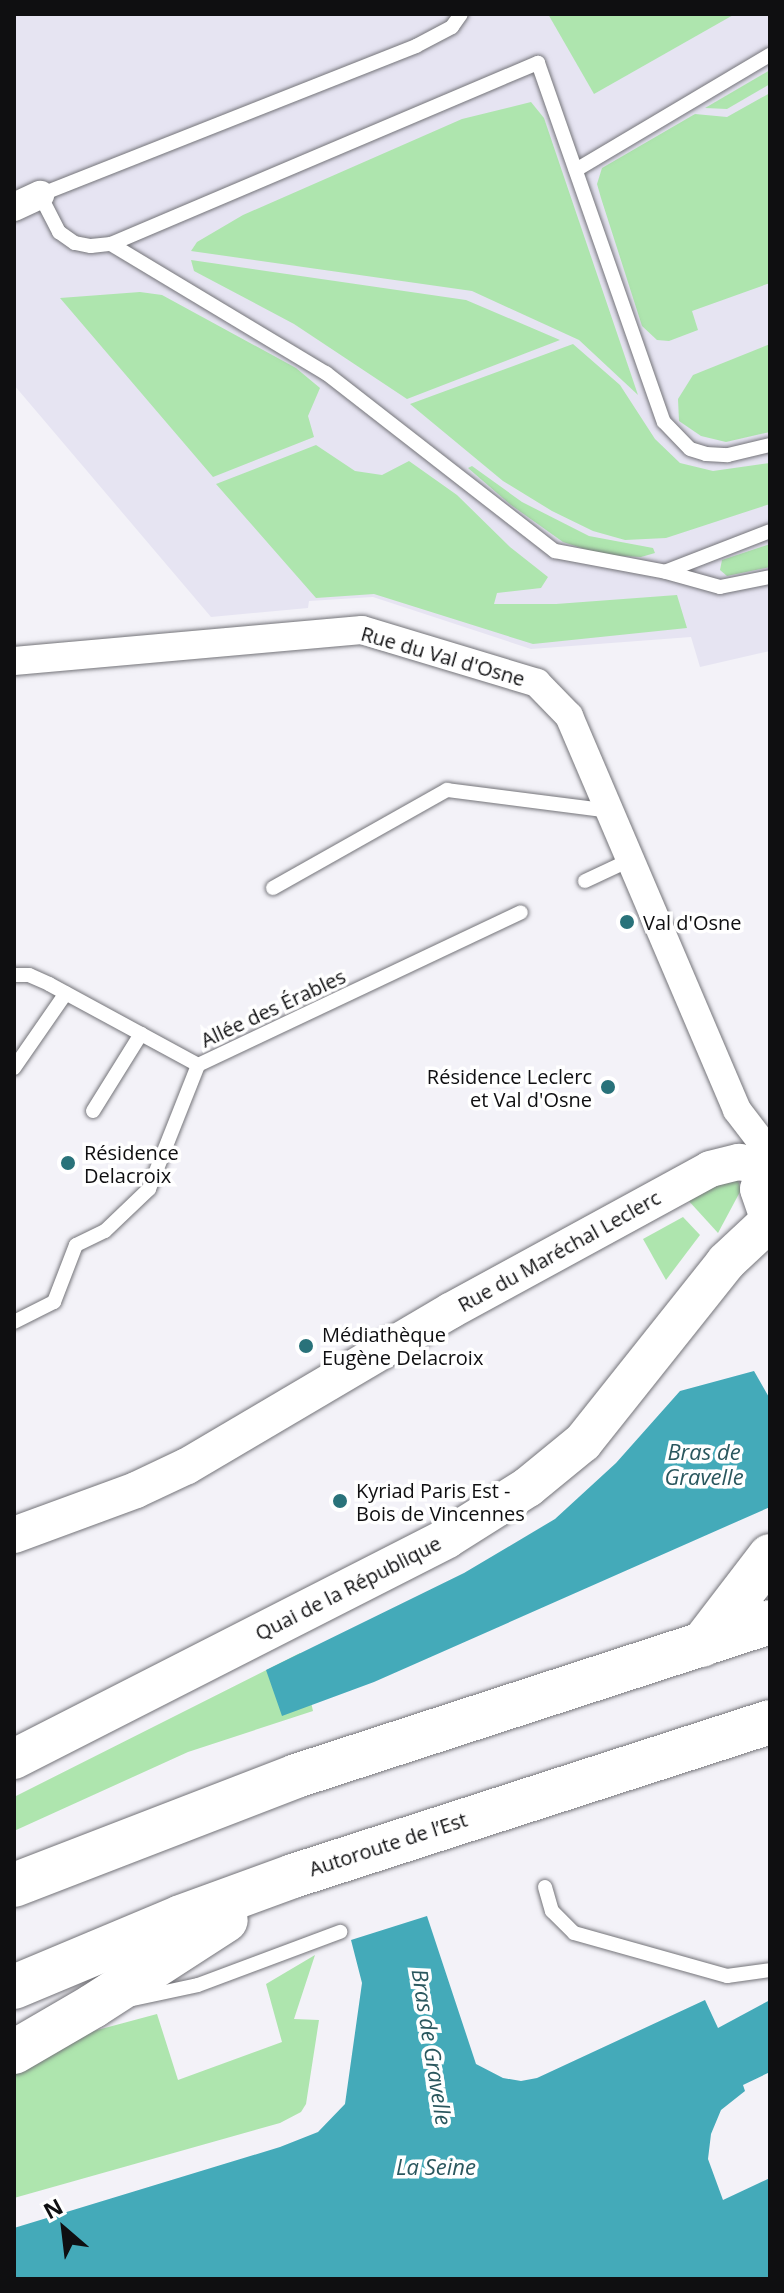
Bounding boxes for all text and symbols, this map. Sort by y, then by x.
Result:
street label: Rue du Val d'Osne [358,621,528,691]
place label: Val d'Osne [643,910,741,934]
marker: Val d'Osne [618,913,636,931]
street label: Allée des Érables [197,964,349,1052]
place label: Résidence Leclerc et Val d'Osne [427,1064,592,1111]
marker: Résidence Leclerc et Val d'Osne [599,1078,617,1096]
place label: Résidence Delacroix [84,1140,179,1187]
marker: Résidence Delacroix [59,1154,77,1172]
street label: Rue du Maréchal Leclerc [454,1185,664,1317]
place label: Médiathèque Eugène Delacroix [322,1322,483,1369]
marker: Médiathèque Eugène Delacroix [297,1337,315,1355]
water label: Bras de Gravelle [664,1438,744,1490]
place label: Kyriad Paris Est - Bois de Vincennes [356,1478,525,1525]
marker: Kyriad Paris Est - Bois de Vincennes [331,1492,349,1510]
street label: Quai de la République [251,1531,445,1645]
street label: Autoroute de l’Est [306,1807,470,1881]
water label: Bras de Gravelle [407,1967,457,2127]
water label: La Seine [396,2154,476,2180]
north arrow [24,2189,104,2269]
text: N [38,2190,68,2225]

